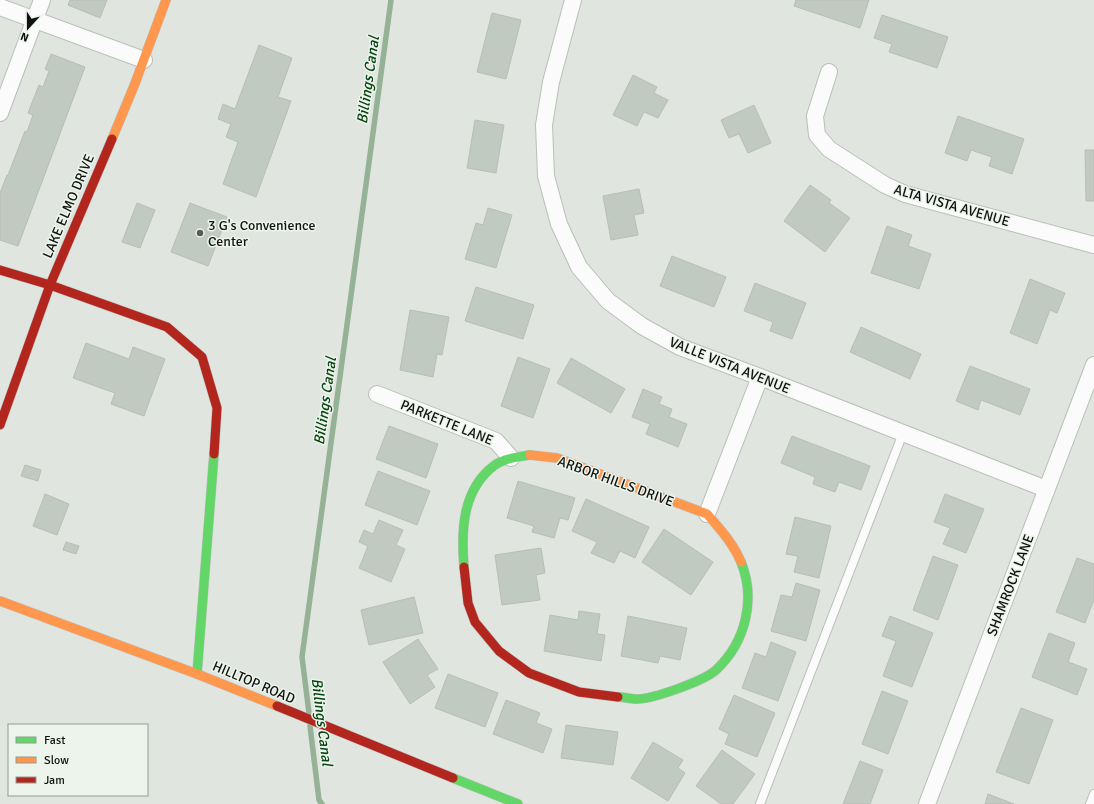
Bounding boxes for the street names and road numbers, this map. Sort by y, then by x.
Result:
street label: LAKE ELMO DRIVE [39,152,98,261]
street label: ALTA VISTA AVENUE [892,181,1012,230]
street label: VALLE VISTA AVENUE [667,333,793,398]
street label: PARKETTE LANE [398,396,496,449]
street label: ARBOR HILLS DRIVE [555,453,676,510]
street label: SHAMROCK LANE [983,532,1038,638]
street label: HILLTOP ROAD [210,657,298,707]

